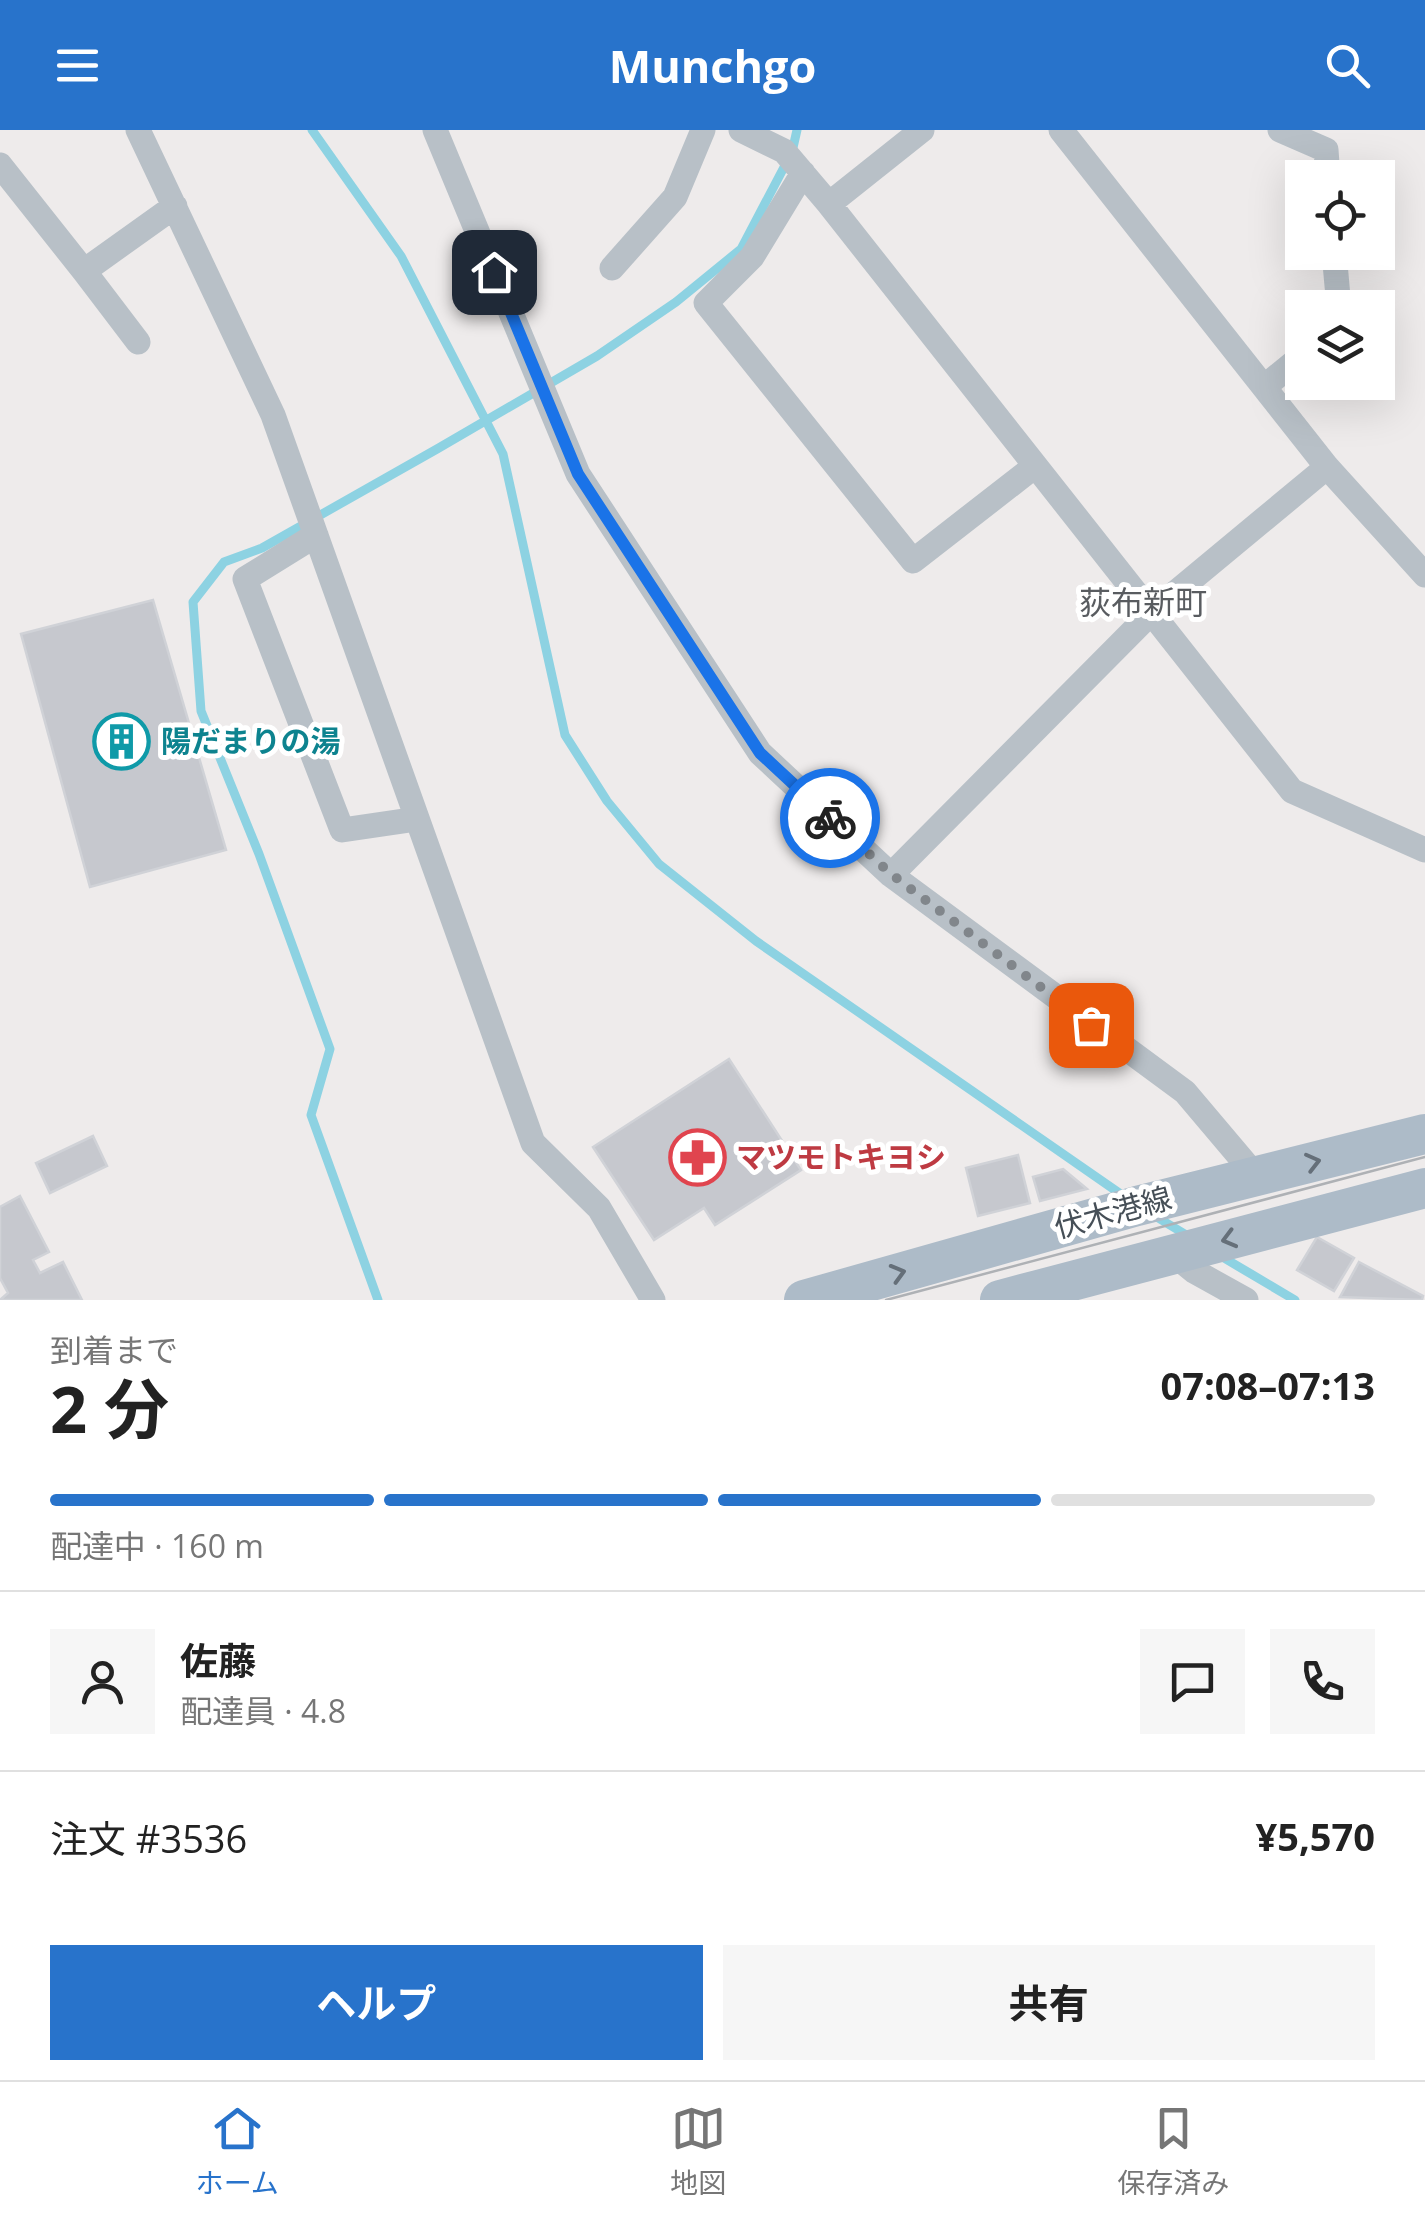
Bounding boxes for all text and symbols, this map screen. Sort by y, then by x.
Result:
text: Munchgo [609,35,816,96]
icon: menu [50,38,105,93]
icon: search [1320,38,1375,93]
map controls [1285,160,1395,400]
button: locate [1285,160,1395,270]
pin [452,230,537,315]
icon: home [467,245,522,300]
button: layers [1285,290,1395,400]
district label: 荻布新町 [1079,580,1207,623]
building icon: 陽だまりの湯 [92,712,152,772]
place label: 陽だまりの湯 [161,720,340,761]
courier [780,768,880,868]
icon: bike [803,791,858,846]
pin [1049,983,1134,1068]
icon: bag [1064,998,1119,1053]
pharmacy icon: マツモトキヨシ [667,1128,727,1188]
place label: マツモトキヨシ [736,1136,946,1177]
one-way arrow [1304,1153,1321,1174]
street label: 伏木港線 [1049,1176,1176,1247]
one-way arrow [1221,1228,1238,1249]
one-way arrow [888,1264,906,1285]
text: 到着まで [50,1328,178,1371]
text: 07:08–07:13 [1161,1359,1375,1411]
text: 2 分 [50,1364,169,1452]
text: 配達中 · 160 m [50,1524,264,1567]
button: person [50,1629,155,1734]
button: chat [1140,1629,1245,1734]
button: phone [1270,1629,1375,1734]
text: 佐藤 [180,1634,256,1686]
text: 配達員 · 4.8 [180,1689,346,1732]
text: ¥5,570 [1256,1810,1375,1862]
text: 注文 #3536 [50,1812,247,1864]
button: ヘルプ [50,1945,703,2060]
button: 共有 [723,1945,1375,2060]
tab: ホーム [196,2101,279,2201]
tab: 地図 [670,2101,726,2201]
tab: 保存済み [1117,2101,1229,2201]

